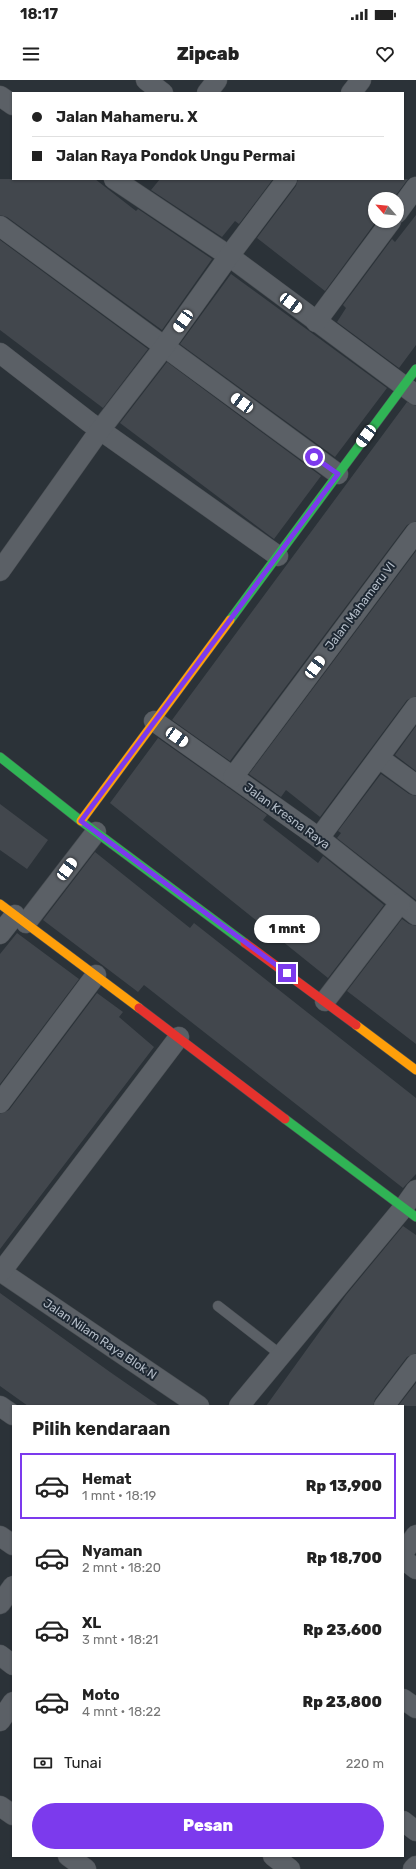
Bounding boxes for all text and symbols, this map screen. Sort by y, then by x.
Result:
text: 18:17 [20,5,58,23]
icon: menu [20,43,42,65]
text: Zipcab [177,43,239,65]
icon: heart [374,43,396,65]
text: Jalan Mahameru. X [56,108,198,126]
text: Jalan Raya Pondok Ungu Permai [56,147,295,165]
north arrow [368,192,404,228]
map controls [368,192,404,228]
car [278,291,304,315]
car [171,308,195,334]
car [229,391,255,415]
car [354,423,378,449]
route start [305,448,323,466]
street label: Jalan Mahameru VI [322,559,398,653]
car [303,654,327,680]
car [164,725,190,749]
street label: Jalan Kresna Raya [241,780,333,852]
car [55,856,79,882]
callout: 1 mnt [254,915,320,943]
text: 1 mnt [269,921,305,936]
route end [278,964,296,982]
street label: Jalan Nilam Raya Blok N [41,1296,159,1382]
text: Pilih kendaraan [32,1418,170,1440]
icon: car [34,1468,70,1504]
text: Hemat [82,1470,132,1488]
text: Rp 13,900 [306,1477,382,1495]
text: 1 mnt · 18:19 [82,1488,156,1503]
icon: car [34,1540,70,1576]
text: Nyaman [82,1542,143,1560]
text: Rp 18,700 [307,1549,382,1567]
text: 2 mnt · 18:20 [82,1560,161,1575]
icon: car [34,1612,70,1648]
text: XL [82,1614,101,1632]
text: Rp 23,600 [303,1621,382,1639]
text: 3 mnt · 18:21 [82,1632,158,1647]
icon: car [34,1684,70,1720]
text: Moto [82,1686,120,1704]
text: Rp 23,800 [303,1693,382,1711]
text: 4 mnt · 18:22 [82,1704,161,1719]
icon: cash [32,1752,54,1774]
text: Tunai [64,1754,102,1772]
text: 220 m [346,1756,384,1771]
button: Pesan [32,1803,384,1849]

